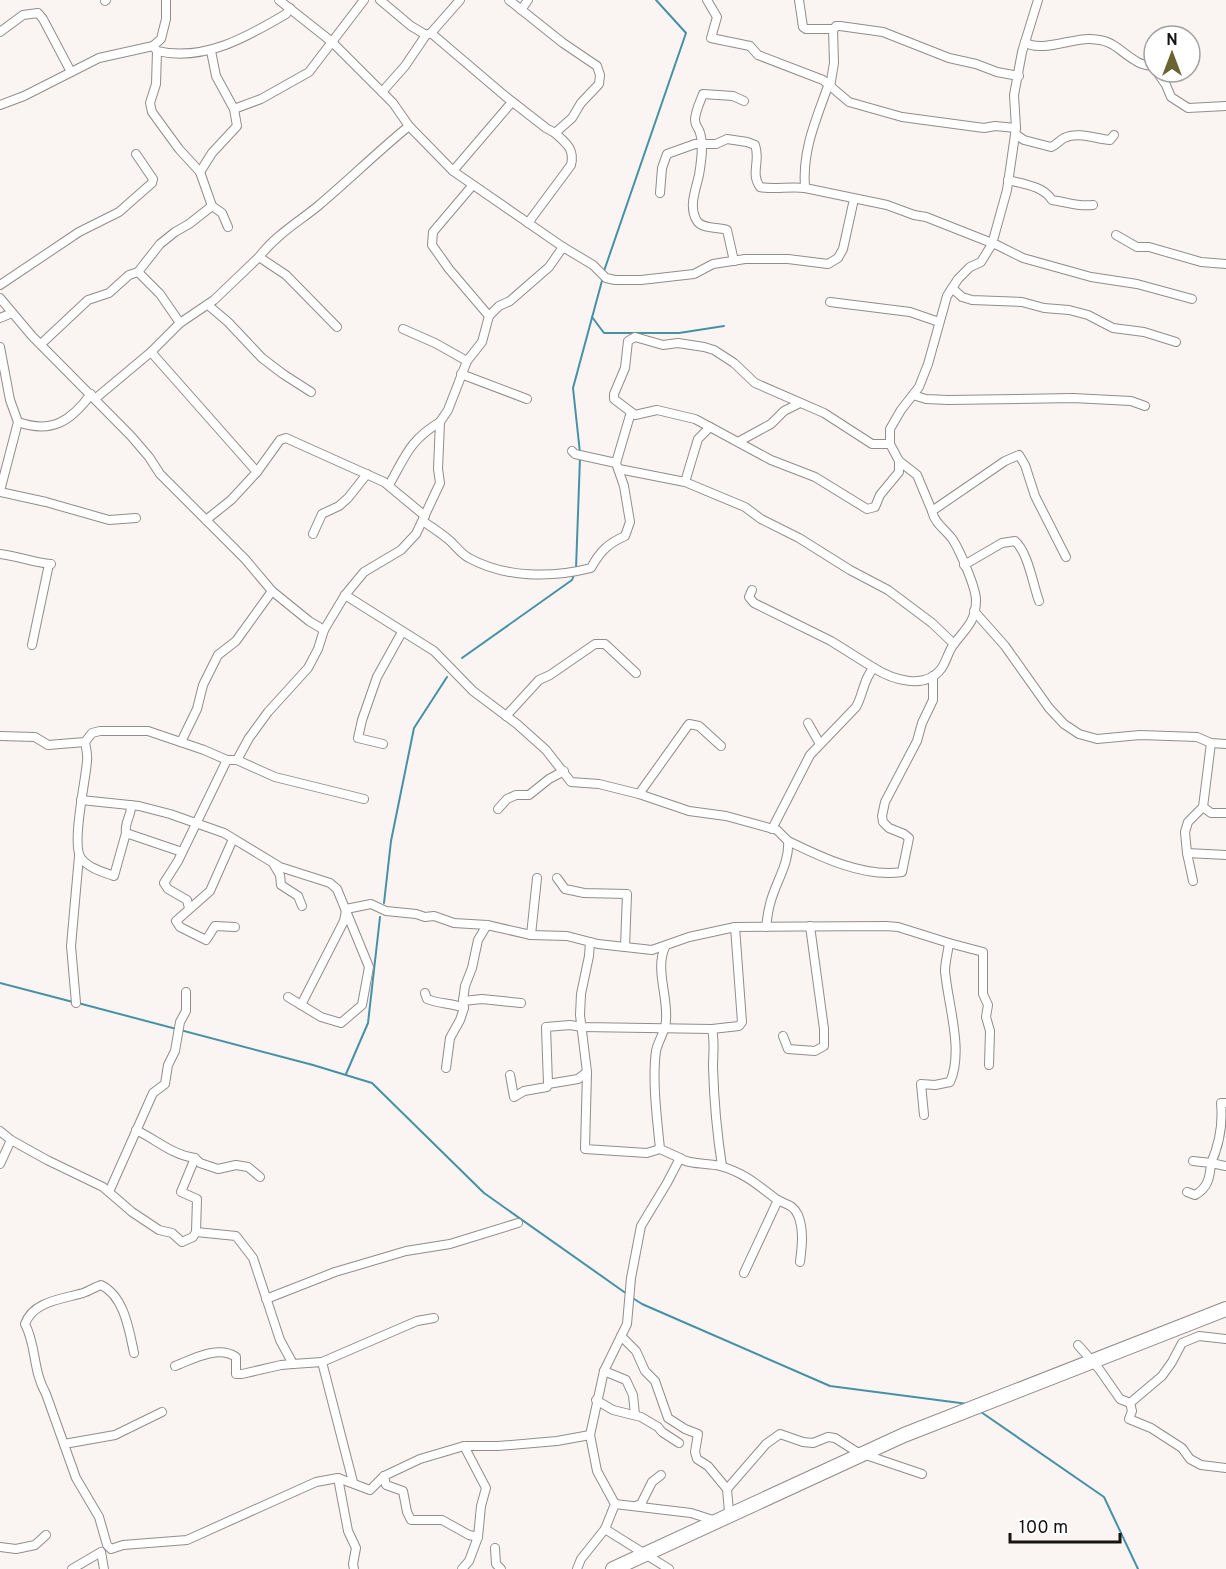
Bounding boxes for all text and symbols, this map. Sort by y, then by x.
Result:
north arrow [1142,24,1202,84]
text: N [1166,31,1178,51]
scale bar [1010,1506,1120,1544]
text: 100 m [1019,1517,1068,1540]

